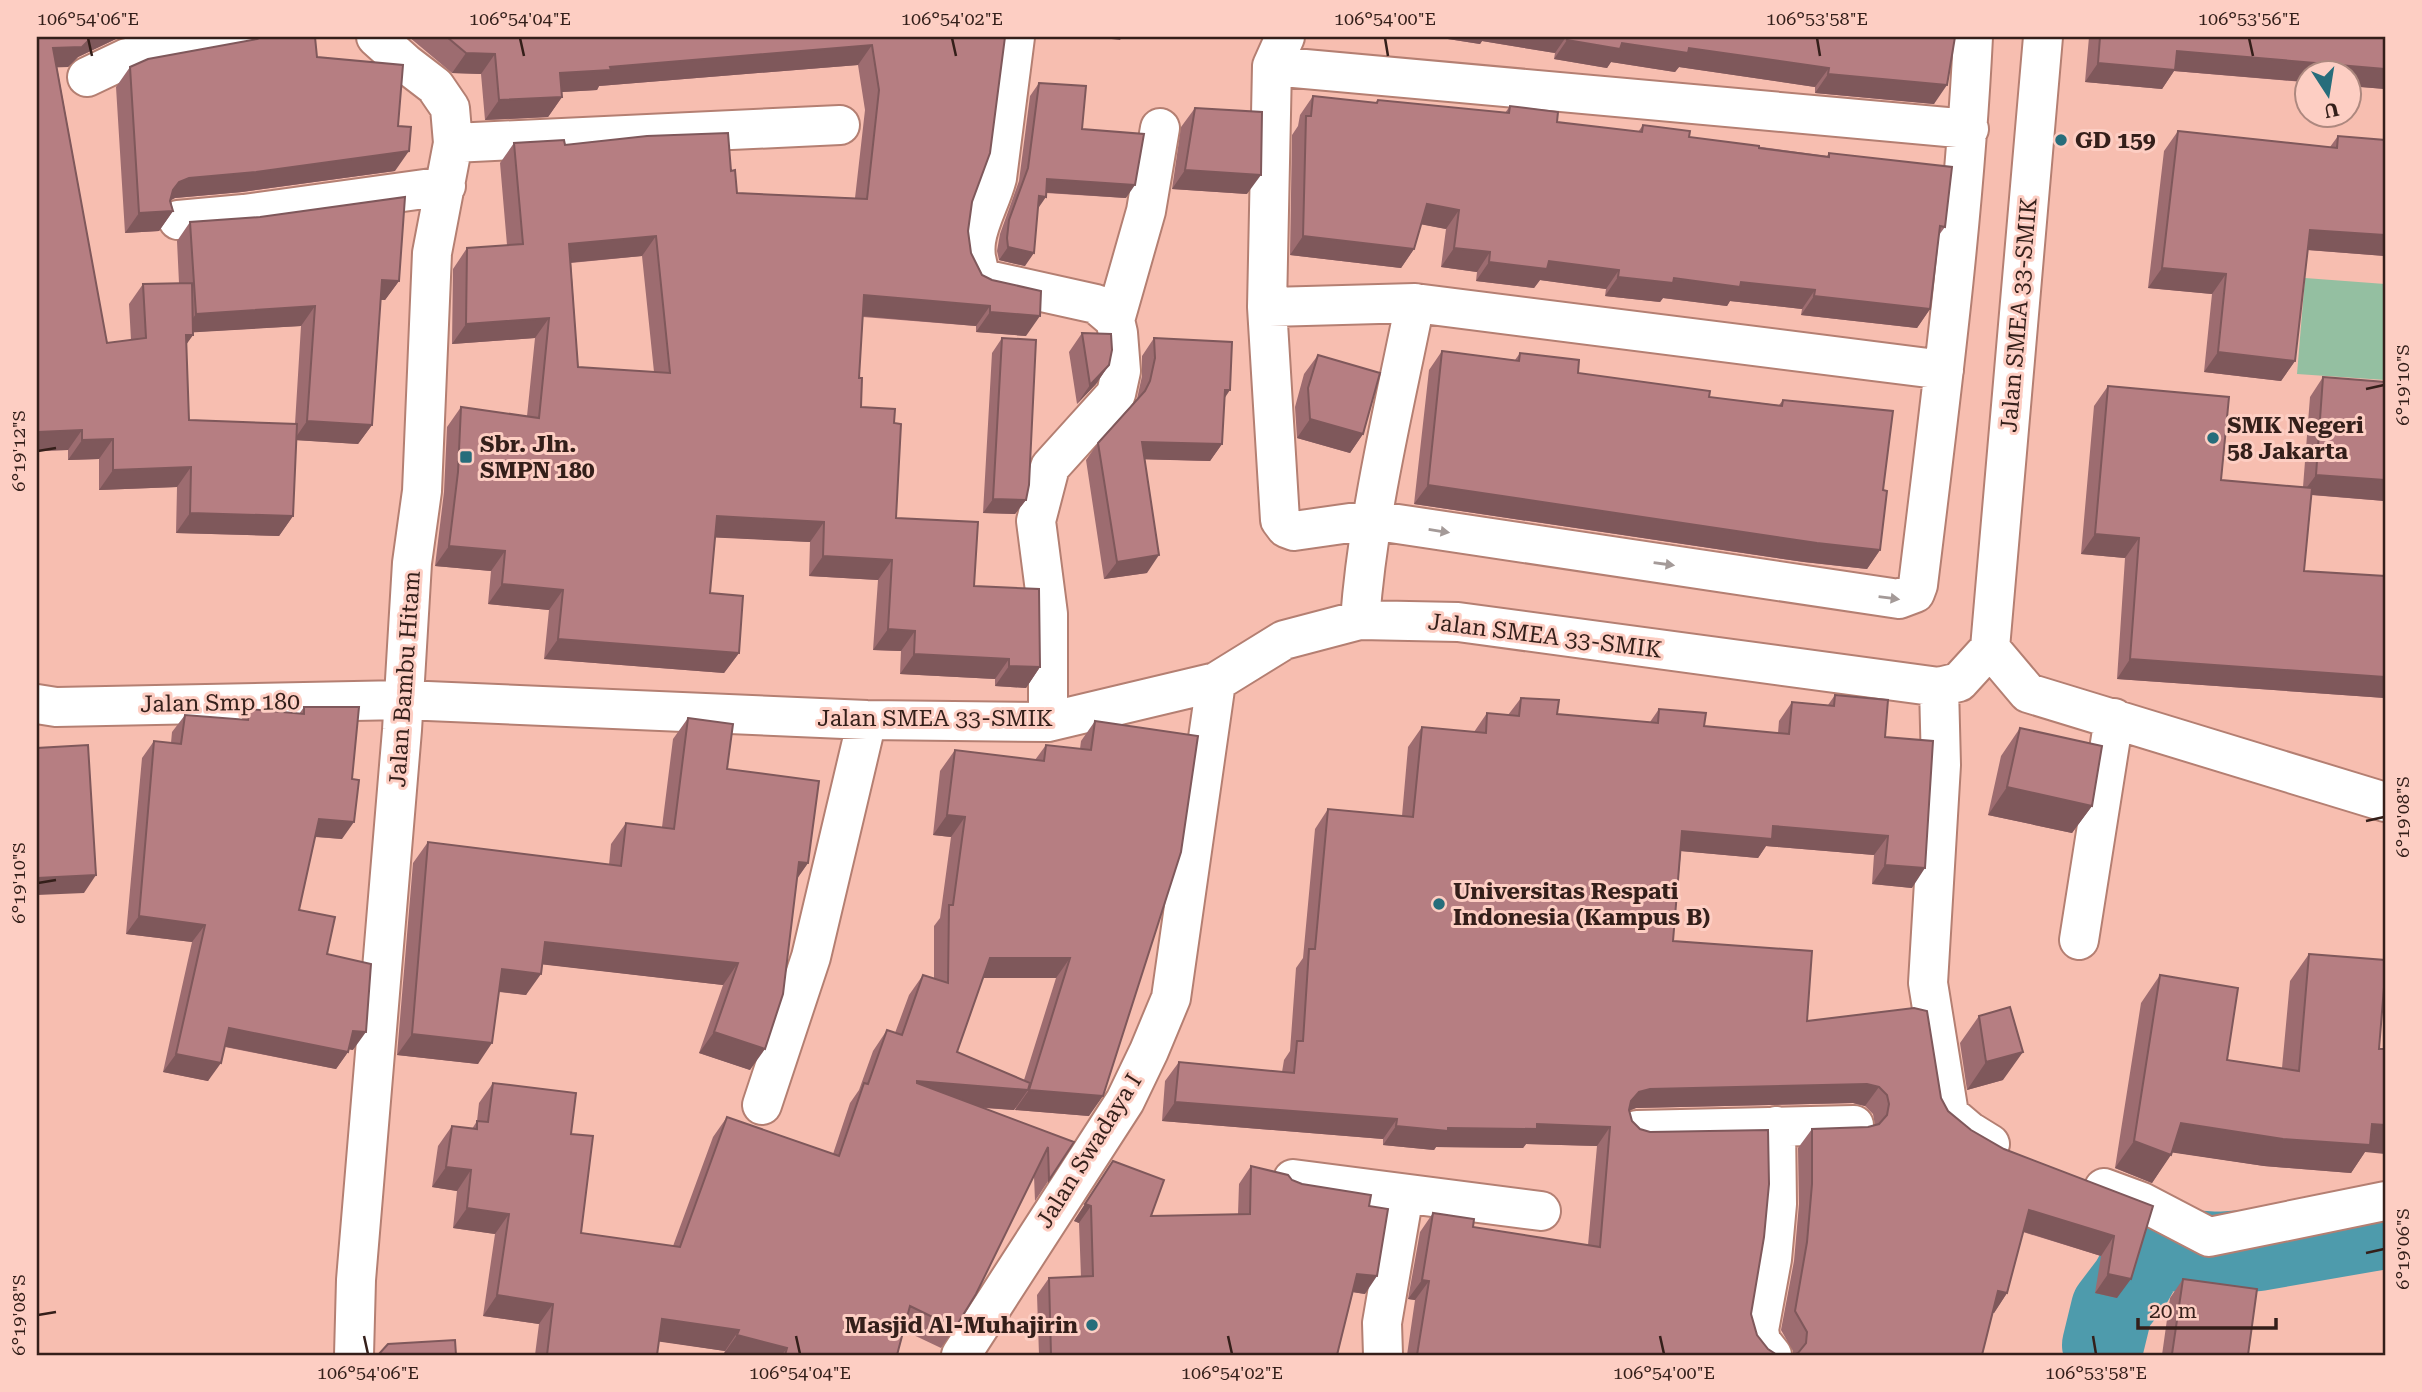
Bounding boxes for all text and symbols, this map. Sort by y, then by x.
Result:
text: 106°54'06"E [37,8,139,29]
text: 106°54'04"E [469,8,571,29]
text: 106°54'02"E [901,8,1003,29]
text: 106°54'00"E [1334,8,1436,29]
text: 106°53'58"E [1766,8,1868,29]
text: 106°53'56"E [2198,8,2300,29]
north arrow [2292,60,2362,130]
text: U [2322,97,2341,123]
place label: GD 159 [2075,127,2156,154]
marker: GD 159 [2053,132,2069,148]
street label: Jalan SMEA 33-SMIK [1995,196,2043,433]
text: 6°19'10"S [2392,344,2413,426]
text: 6°19'12"S [8,410,29,492]
place label: SMK Negeri 58 Jakarta [2227,412,2364,465]
marker: SMK Negeri 58 Jakarta [2205,430,2221,446]
place label: Sbr. Jln. SMPN 180 [480,431,595,484]
marker: Sbr. Jln. SMPN 180 [458,449,474,465]
one-way arrow [1428,525,1450,536]
one-way arrow [1653,559,1675,570]
street label: Jalan Bambu Hitam [384,570,426,788]
one-way arrow [1878,592,1900,603]
street label: Jalan SMEA 33-SMIK [1426,608,1664,664]
street label: Jalan Smp 180 [140,688,300,718]
street label: Jalan SMEA 33-SMIK [817,705,1053,732]
text: 6°19'08"S [2392,776,2413,858]
text: 6°19'10"S [8,842,29,924]
place label: Universitas Respati Indonesia (Kampus B) [1453,878,1710,931]
marker: Universitas Respati Indonesia (Kampus B) [1431,896,1447,912]
street label: Jalan Swadaya I [1031,1069,1147,1233]
text: 6°19'06"S [2392,1208,2413,1290]
text: 6°19'08"S [8,1274,29,1356]
scale bar [2138,1287,2277,1331]
text: 20 m [2149,1299,2197,1323]
place label: Masjid Al-Muhajirin [845,1312,1079,1339]
marker: Masjid Al-Muhajirin [1084,1317,1100,1333]
text: 106°54'06"E [317,1362,419,1383]
text: 106°54'04"E [749,1362,851,1383]
text: 106°54'02"E [1181,1362,1283,1383]
text: 106°54'00"E [1613,1362,1715,1383]
text: 106°53'58"E [2045,1362,2147,1383]

